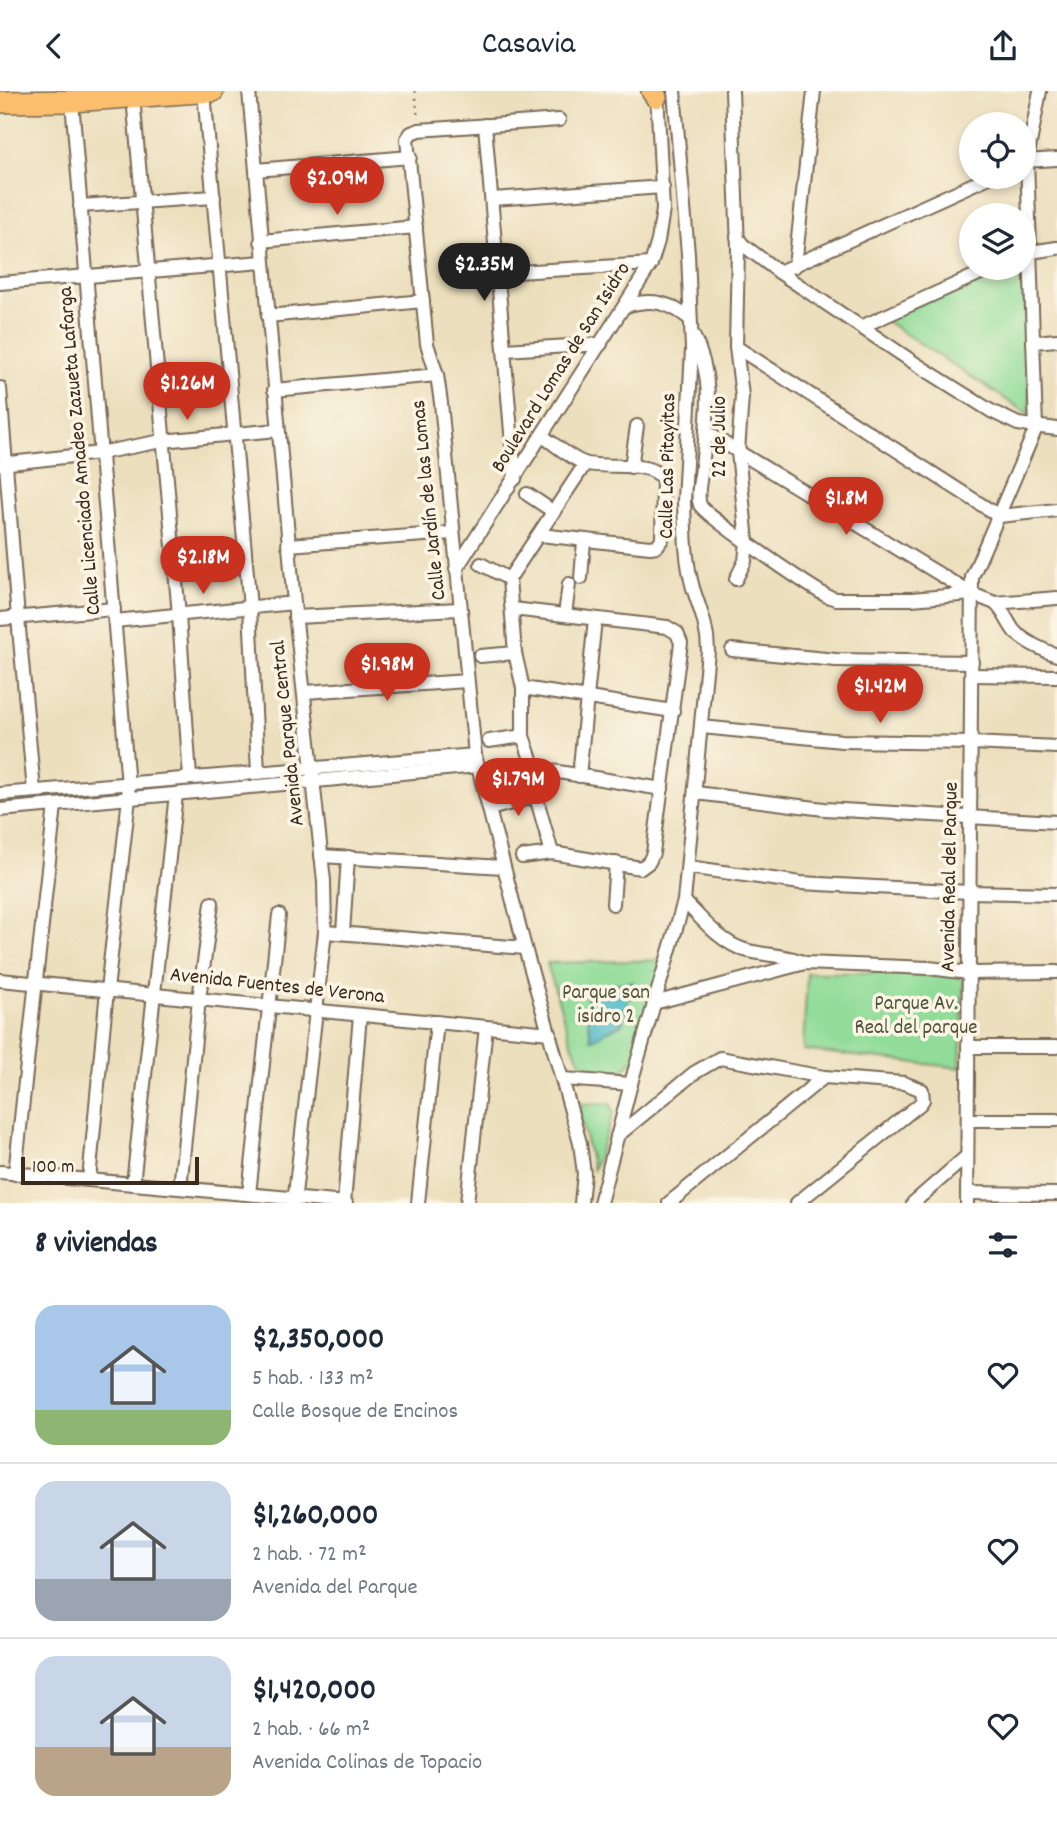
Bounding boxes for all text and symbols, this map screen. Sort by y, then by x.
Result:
text: Casavia [482,23,575,69]
icon: back [35,27,73,65]
icon: share [984,27,1022,65]
map controls [959,112,1036,280]
button: locate [959,112,1036,189]
pin: $2.09M [280,157,394,217]
text: $2.09M [306,163,368,196]
button: layers [959,203,1036,280]
pin: $2.35M [427,243,541,303]
text: $2.35M [454,249,514,282]
street label: Boulevard Lomas de San Isidro [485,257,639,479]
street label: Calle Licenciado Amadeo Zazueta Lafarga [52,284,110,616]
pin: $1.26M [130,363,244,422]
text: $1.26M [159,368,215,401]
street label: Calle Las Pitayitas [653,393,685,539]
street label: 22 de Julio [706,396,736,478]
street label: Calle Jardín de las Lomas [405,398,455,602]
pin: $1.8M [797,477,895,537]
text: $1.8M [824,483,868,516]
pin: $2.18M [146,537,260,596]
text: $2.18M [176,542,230,575]
street label: Avenida Parque Central [264,639,314,827]
pin: $1.98M [330,643,444,703]
text: $1.98M [360,649,414,682]
pin: $1.42M [823,665,937,725]
text: $1.42M [853,671,907,704]
pin: $1.79M [461,759,575,818]
text: $1.79M [491,764,545,797]
street label: Avenida Real del Parque [934,782,968,972]
street label: Avenida Fuentes de Verona [168,961,387,1013]
park label: Parque san isidro 2 [562,979,650,1033]
park label: Parque Av. Real del parque [855,990,977,1044]
scale bar [21,1154,200,1186]
text: 100 m [32,1155,74,1182]
text: 8 viviendas [35,1224,158,1267]
icon: filters [984,1226,1022,1264]
text: $2,350,000 [252,1320,384,1363]
icon: home [91,1333,175,1417]
icon: heart [984,1356,1022,1394]
text: 5 hab. · 133 m² [252,1363,374,1396]
text: Calle Bosque de Encinos [252,1396,458,1429]
text: $1,260,000 [252,1496,378,1539]
icon: home [91,1509,175,1593]
icon: heart [984,1532,1022,1570]
text: 2 hab. · 72 m² [252,1539,367,1572]
text: Avenida del Parque [252,1572,418,1605]
text: $1,420,000 [252,1671,376,1714]
icon: home [91,1684,175,1768]
icon: heart [984,1707,1022,1745]
text: 2 hab. · 66 m² [252,1714,370,1747]
text: Avenida Colinas de Topacio [252,1747,482,1780]

